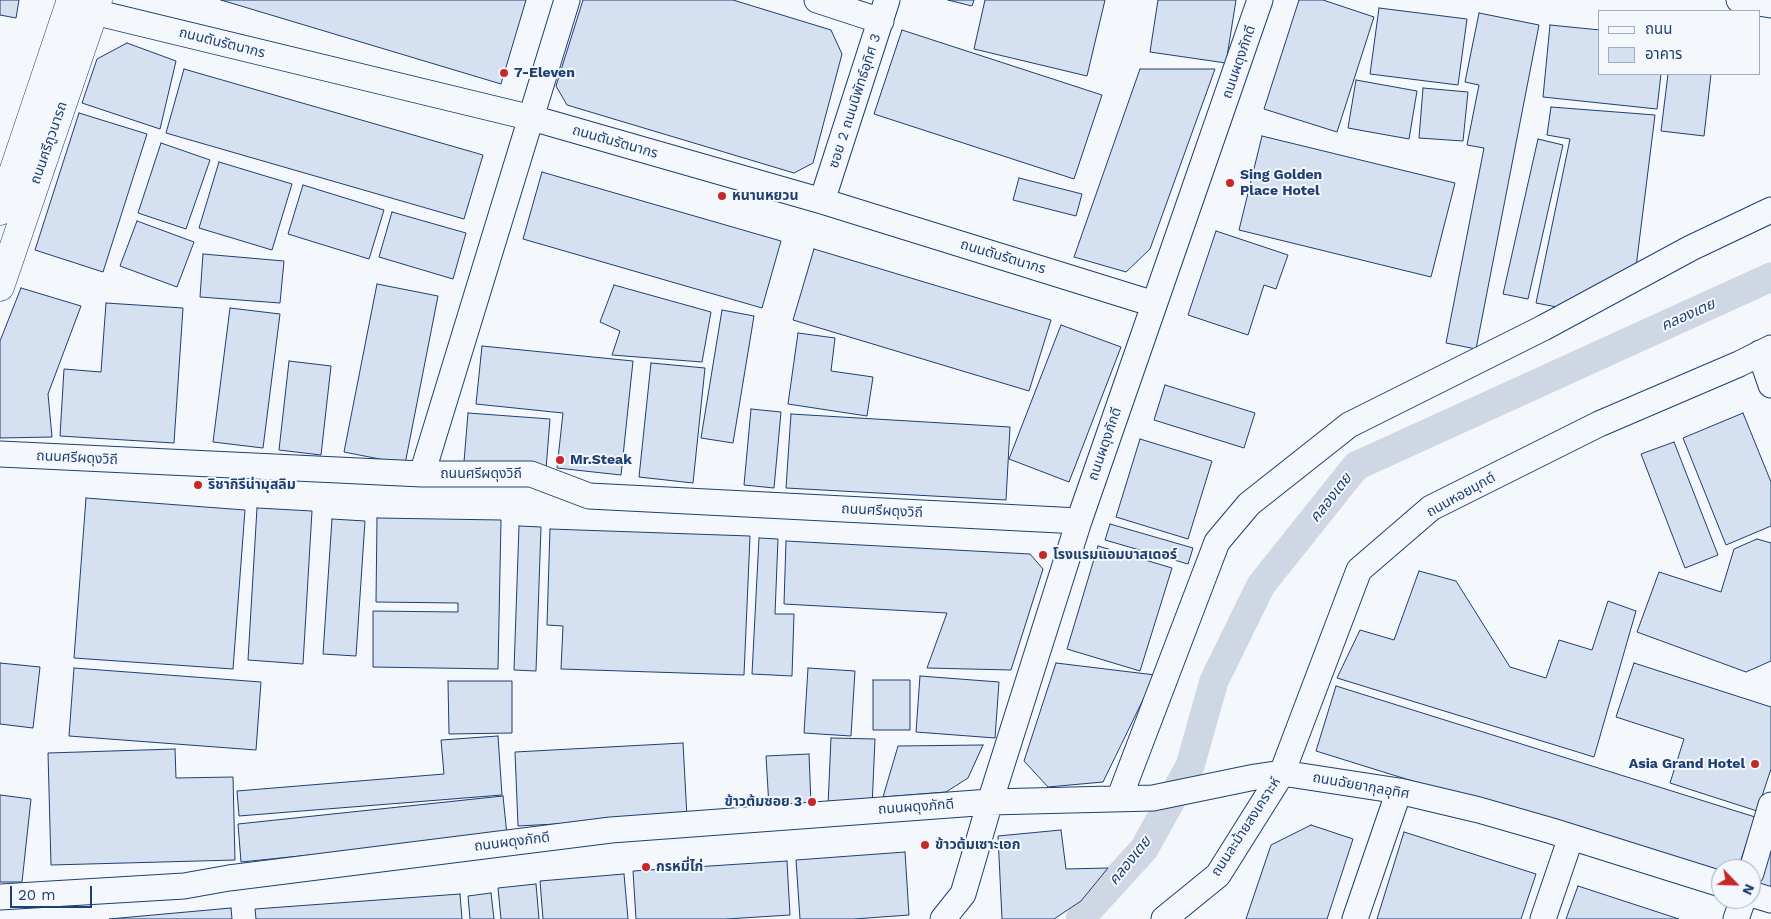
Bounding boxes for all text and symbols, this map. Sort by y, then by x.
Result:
legend [1598,10,1761,75]
text: ถนน [1645,20,1672,38]
street label: ถนนผดุงภักดี [1219,23,1259,101]
street label: ถนนตันรัตนากร [177,24,267,62]
street label: ซอย 2 ถนนนิพัทธ์อุทิศ 3 [825,32,885,170]
text: อาคาร [1645,45,1682,63]
place label: 7-Eleven [514,65,575,81]
marker: 7-Eleven [498,67,510,79]
street label: ถนนศรีภูวนารถ [27,100,71,186]
street label: ถนนตันรัตนากร [570,122,660,162]
place label: Sing Golden Place Hotel [1240,167,1322,200]
marker: Sing Golden Place Hotel [1224,177,1236,189]
place label: หนานหยวน [732,188,799,204]
marker: หนานหยวน [716,190,728,202]
street label: ถนนตันรัตนากร [958,236,1048,278]
water label: คลองเตย [1658,295,1718,335]
street label: ถนนผดุงภักดี [1085,405,1125,483]
street label: ถนนศรีผดุงวิถี [36,447,118,469]
place label: Mr.Steak [570,452,632,468]
marker: Mr.Steak [554,454,566,466]
street label: ถนนศรีผดุงวิถี [440,466,522,482]
street label: ถนนหอยมุกต์ [1424,469,1498,521]
water label: คลองเตย [1306,470,1356,526]
place label: ริชากิรีน่ามุสลิม [208,477,296,493]
marker: ริชากิรีน่ามุสลิม [192,479,204,491]
street label: ถนนศรีผดุงวิถี [841,500,923,522]
place label: โรงแรมแอมบาสเดอร์ [1053,547,1177,563]
marker: โรงแรมแอมบาสเดอร์ [1037,549,1049,561]
place label: Asia Grand Hotel [1629,756,1745,772]
marker: Asia Grand Hotel [1749,758,1761,770]
street label: ถนนฉัยยากุลอุทิศ [1311,769,1411,803]
street label: ถนนละม้ายสงเคราะห์ [1208,774,1284,880]
place label: ข้าวต้มซอย 3 [724,794,802,810]
marker: ข้าวต้มซอย 3 [806,796,818,808]
street label: ถนนผดุงภักดี [877,796,955,818]
street label: ถนนผดุงภักดี [473,829,551,855]
water label: คลองเตย [1105,833,1155,889]
place label: ข้าวต้มเซาะเอก [935,837,1020,853]
marker: ข้าวต้มเซาะเอก [919,839,931,851]
place label: กรหมี่ไก่ [656,859,703,875]
north arrow [1711,859,1761,909]
marker: กรหมี่ไก่ [640,861,652,873]
scale bar [12,876,95,908]
text: N [1739,882,1758,898]
text: 20 m [18,886,56,904]

